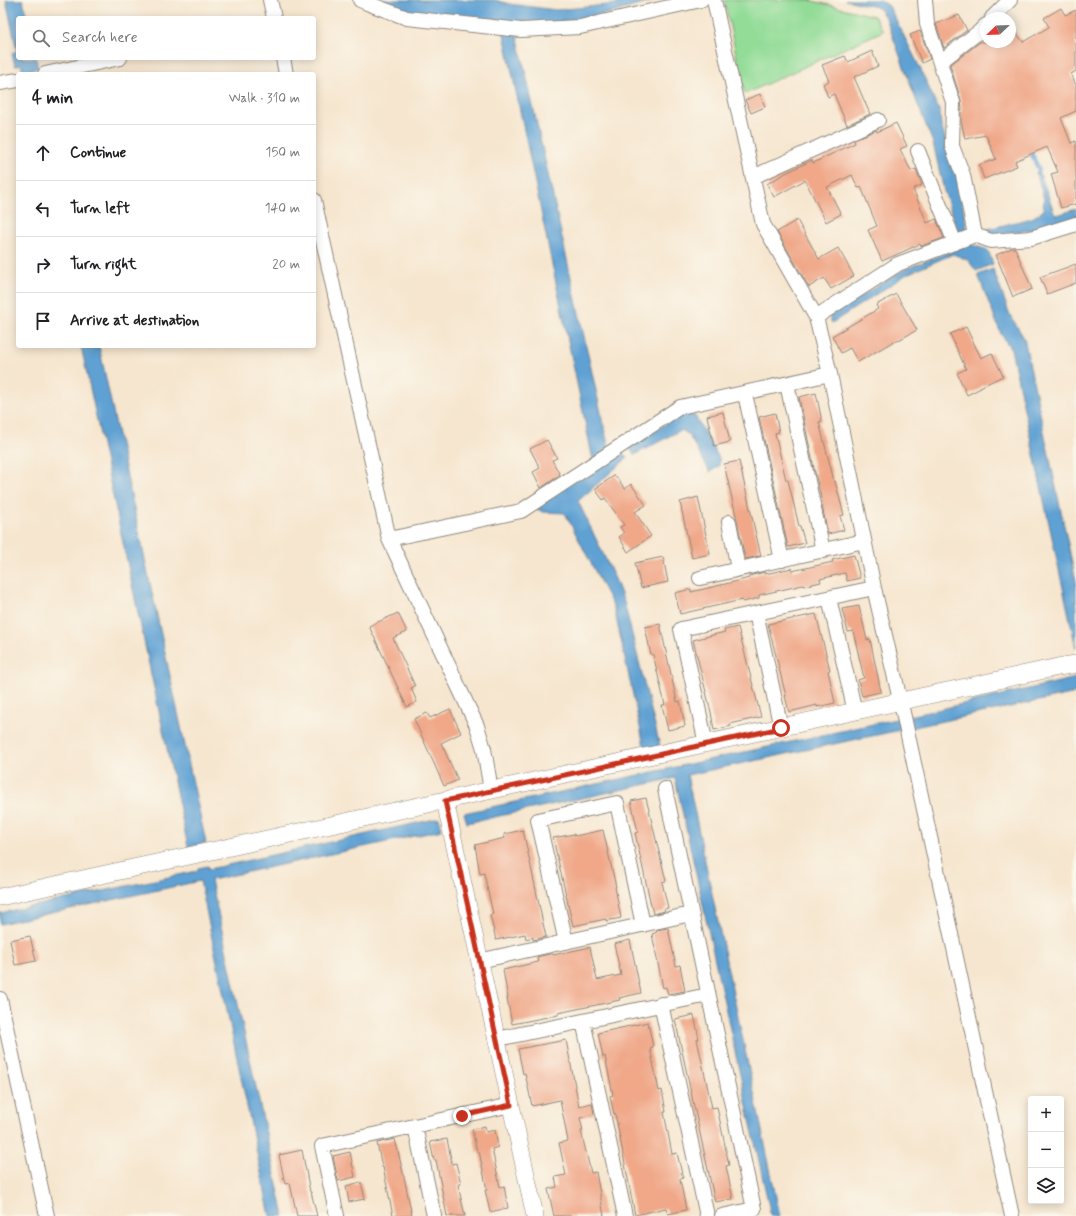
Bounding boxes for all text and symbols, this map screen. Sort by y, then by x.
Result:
north arrow [980,12,1016,48]
search box [16,16,316,60]
icon: search [30,27,52,49]
text: Search here [62,28,138,48]
text: 4 min [32,87,73,109]
text: Walk · 310 m [229,90,300,107]
icon: ahead [32,142,54,164]
text: Continue [70,143,126,163]
text: 150 m [266,144,300,161]
icon: left [32,198,54,220]
text: Turn left [70,199,130,219]
text: 140 m [265,200,300,217]
icon: right [32,254,54,276]
text: Turn right [70,255,137,275]
text: 20 m [272,256,300,273]
icon: arrive [32,310,54,332]
text: Arrive at destination [70,311,199,331]
route start [772,719,790,737]
map controls [1028,1096,1064,1204]
button: + [1028,1096,1064,1132]
route end [453,1107,471,1125]
button: − [1028,1132,1064,1168]
button: layers [1028,1168,1064,1204]

